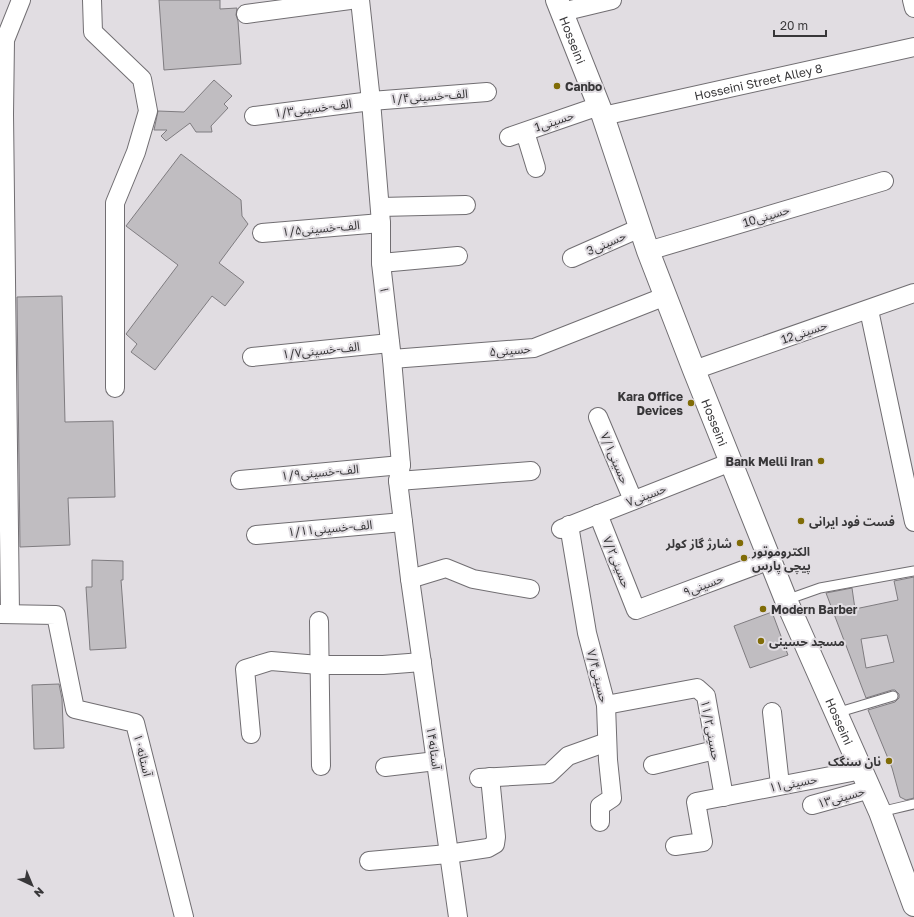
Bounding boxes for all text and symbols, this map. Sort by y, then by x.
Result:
scale bar [774,12,826,38]
street label: Hosseini [557,14,589,66]
text: 20 m [780,18,808,33]
street label: Hosseini Street Alley 8 [693,60,824,103]
place label: Canbo [565,79,602,94]
marker: Canbo [552,81,562,91]
street label: الف-خسینی۱/۴ [390,86,469,106]
street label: الف-خسینی۱/۳ [273,96,353,120]
street label: حسینی1 [532,107,576,135]
street label: حسینی10 [741,202,791,230]
street label: الف-خسینی۱/۵ [282,217,361,239]
street label: حسینی3 [584,228,628,258]
street label: ۱ [376,286,392,294]
street label: حسینی12 [779,317,829,347]
street label: الف-خسینی۱/۷ [281,338,361,362]
street label: حسینی۵ [489,341,531,359]
place label: Kara Office Devices [617,389,683,418]
street label: Hosseini [699,396,731,448]
marker: Kara Office Devices [686,398,696,408]
street label: حسینی۷/۱ [597,430,632,486]
place label: Bank Melli Iran [725,454,813,469]
marker: Bank Melli Iran [816,456,826,466]
street label: الف-خسینی۱/۹ [281,461,360,483]
street label: حسینی۷ [624,481,668,510]
place label: فست فود ایرانی [809,514,895,529]
marker: فست فود ایرانی [796,516,806,526]
street label: الف-خسینی۱/۱۱ [287,517,373,539]
street label: حسینی۷/۲ [600,534,634,590]
place label: شارژ گاز کولر [665,536,732,551]
marker: شارژ گاز کولر [735,538,745,548]
place label: الکتروموتور پیچی پارس [751,544,811,574]
marker: الکتروموتور پیچی پارس [739,553,749,563]
street label: حسینی۹ [681,571,725,600]
place label: Modern Barber [771,602,858,617]
marker: Modern Barber [758,604,768,614]
place label: مسجد حسینی [769,634,845,649]
marker: مسجد حسینی [756,636,766,646]
street label: حسینی۷/۴ [584,648,612,704]
street label: Hosseini [823,695,857,747]
street label: حسینی۱۱/۲ [698,699,724,761]
street label: آستانه۱۴ [424,726,444,771]
street label: آستانه۱۰ [131,732,156,778]
place label: نان سنگک [828,754,881,769]
marker: نان سنگک [884,756,894,766]
street label: حسینی۱۱ [768,771,818,795]
street label: حسینی۱۳ [816,783,866,811]
north arrow [12,865,52,905]
text: N [32,885,47,900]

